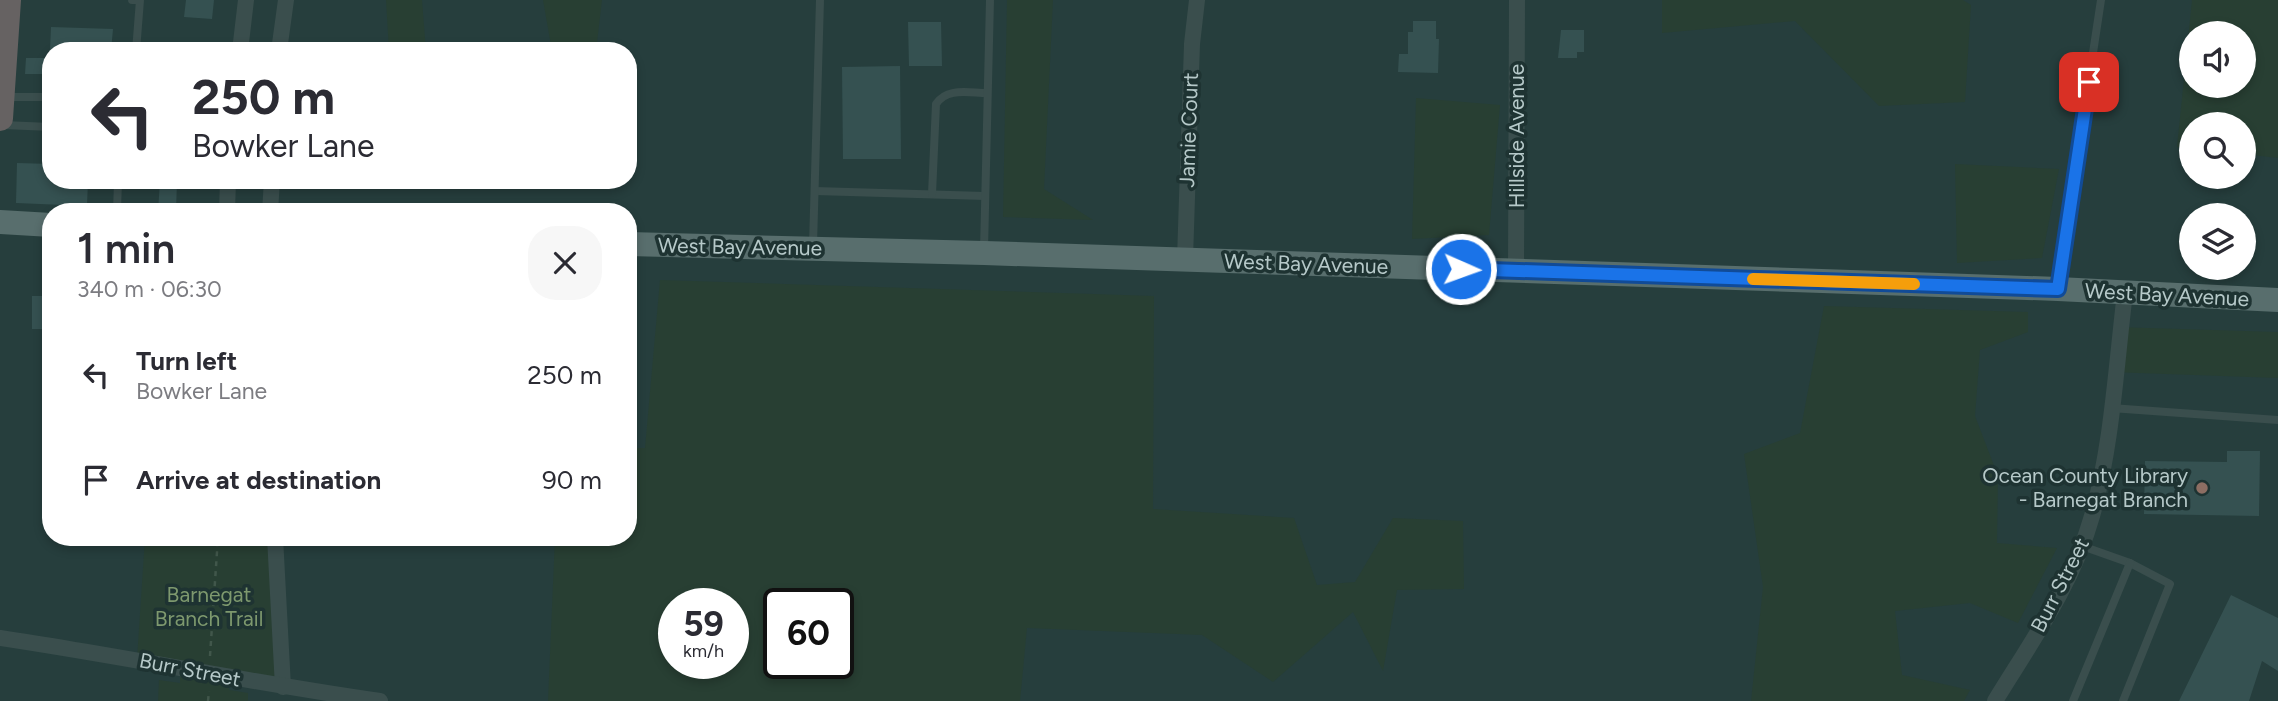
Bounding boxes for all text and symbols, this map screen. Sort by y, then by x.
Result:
map controls [2179,21,2256,280]
button: sound [2179,21,2256,98]
pin [2059,52,2119,112]
icon: arrive [2070,63,2108,101]
street label: Hillside Avenue [1504,64,1529,208]
text: 250 m [192,67,335,126]
icon: left [77,70,168,161]
street label: Jamie Court [1174,72,1203,188]
button: search [2179,112,2256,189]
text: Bowker Lane [192,127,374,165]
button: layers [2179,203,2256,280]
text: 1 min [77,223,175,274]
button: close [528,226,602,300]
position arrow [1424,232,1498,306]
street label: West Bay Avenue [658,233,822,260]
street label: West Bay Avenue [1223,248,1389,279]
text: 340 m · 06:30 [77,275,222,303]
street label: West Bay Avenue [2084,278,2250,311]
text: Turn left [136,345,237,377]
icon: left [77,356,115,394]
text: 250 m [527,359,602,391]
text: Bowker Lane [136,377,267,405]
icon: arrive [77,461,115,499]
place label: Ocean County Library - Barnegat Branch [1982,463,2188,512]
text: Arrive at destination [136,464,381,496]
text: 90 m [542,464,602,496]
marker: Ocean County Library - Barnegat Branch [2194,480,2210,496]
street label: Burr Street [2025,533,2094,636]
park label: Barnegat Branch Trail [155,582,263,631]
speed limit sign: 60 [763,588,854,679]
text: 59 [683,603,724,645]
text: km/h [683,640,724,662]
street label: Burr Street [137,647,243,692]

